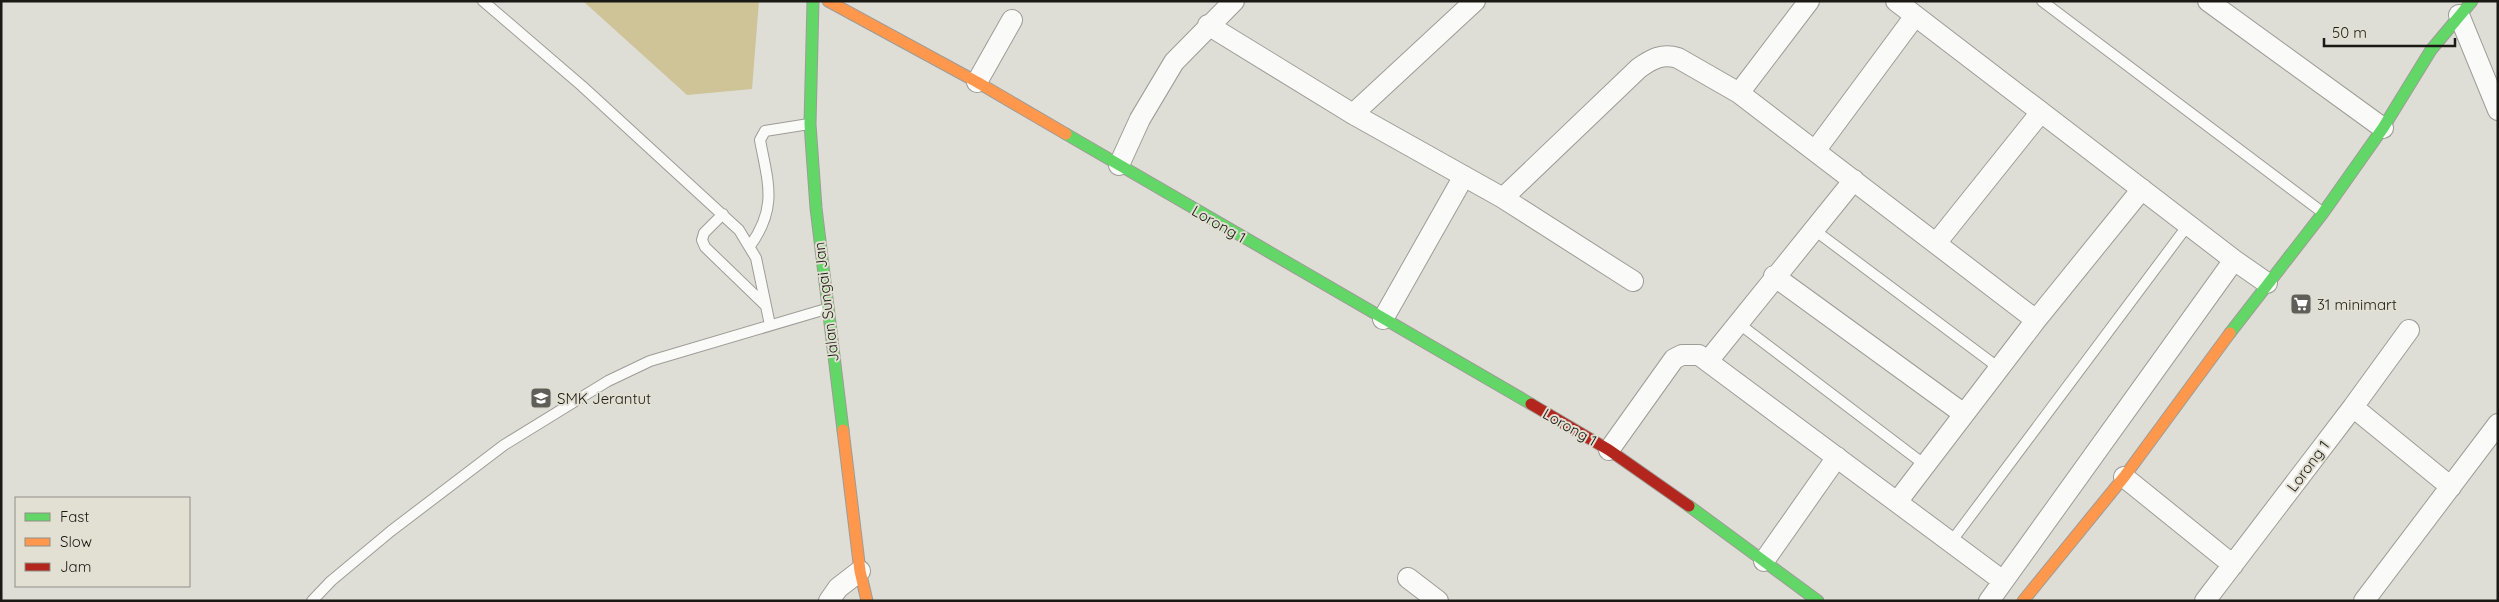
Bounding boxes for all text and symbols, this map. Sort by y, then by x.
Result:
scale bar [2324,15,2455,47]
text: 50 m [2332,23,2367,42]
street label: Lorong 1 [1189,201,1249,247]
street label: Jalan Sungai Jan [809,241,843,363]
supermarket icon: 31 minimart [2289,292,2313,316]
place label: 31 minimart [2317,295,2397,314]
school or university icon: SMK Jerantut [529,386,553,410]
place label: SMK Jerantut [557,389,651,408]
street label: Lorong 1 [1540,404,1600,450]
street label: Lorong 1 [2283,437,2333,495]
legend [15,497,190,587]
text: Fast [60,507,89,526]
text: Slow [60,532,92,551]
text: Jam [60,557,91,576]

